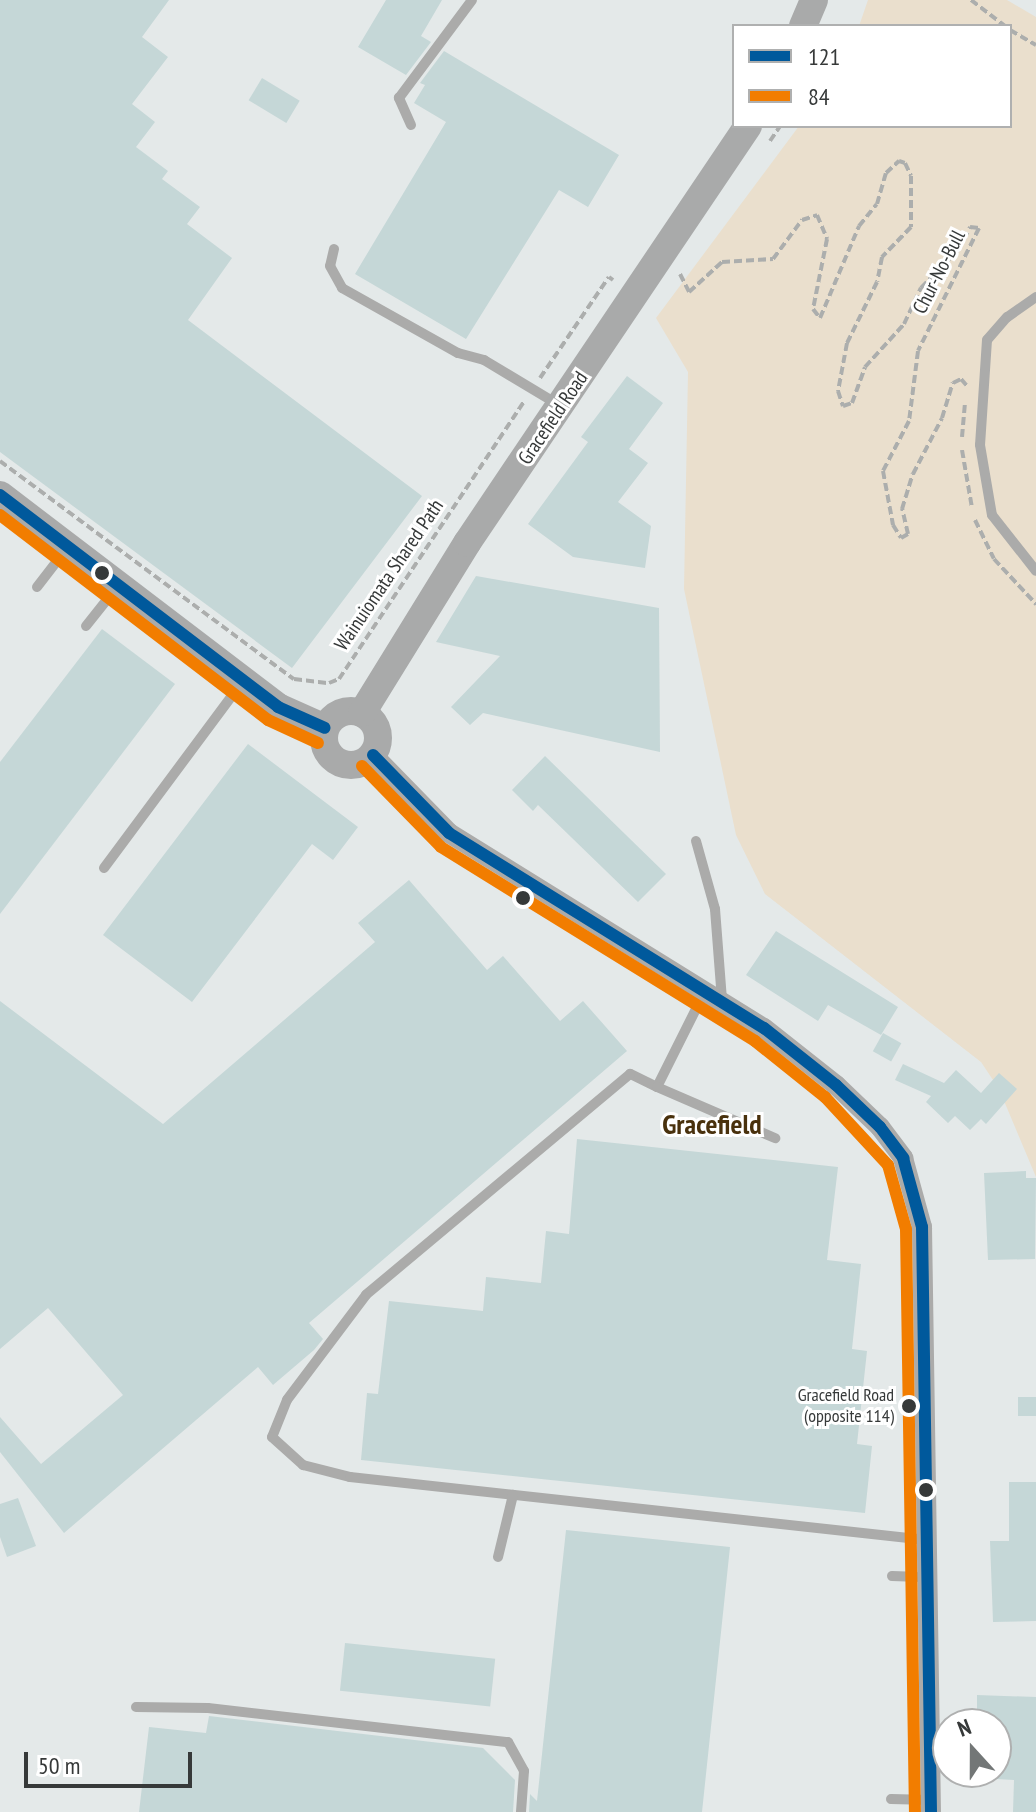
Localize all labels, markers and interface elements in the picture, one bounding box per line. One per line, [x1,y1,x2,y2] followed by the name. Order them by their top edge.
[732,24,1012,128] legend
[808,41,840,72] text: 121
[808,81,830,112] text: 84
[908,226,970,318] street label: Chur-No-Bull
[513,367,593,469] street label: Gracefield Road
[330,495,448,655] street label: Wainuiomata Shared Path
[94,565,110,581] unlabelled marker
[515,890,531,906] unlabelled marker
[662,1107,762,1141] district label: Gracefield
[798,1385,894,1428] place label: Gracefield Road (opposite 114)
[901,1398,917,1414] marker: Gracefield Road (opposite 114)
[918,1482,934,1498] unlabelled marker
[932,1708,1012,1788] north arrow
[954,1712,975,1743] text: N
[28,1736,196,1786] scale bar
[38,1750,80,1781] text: 50 m

